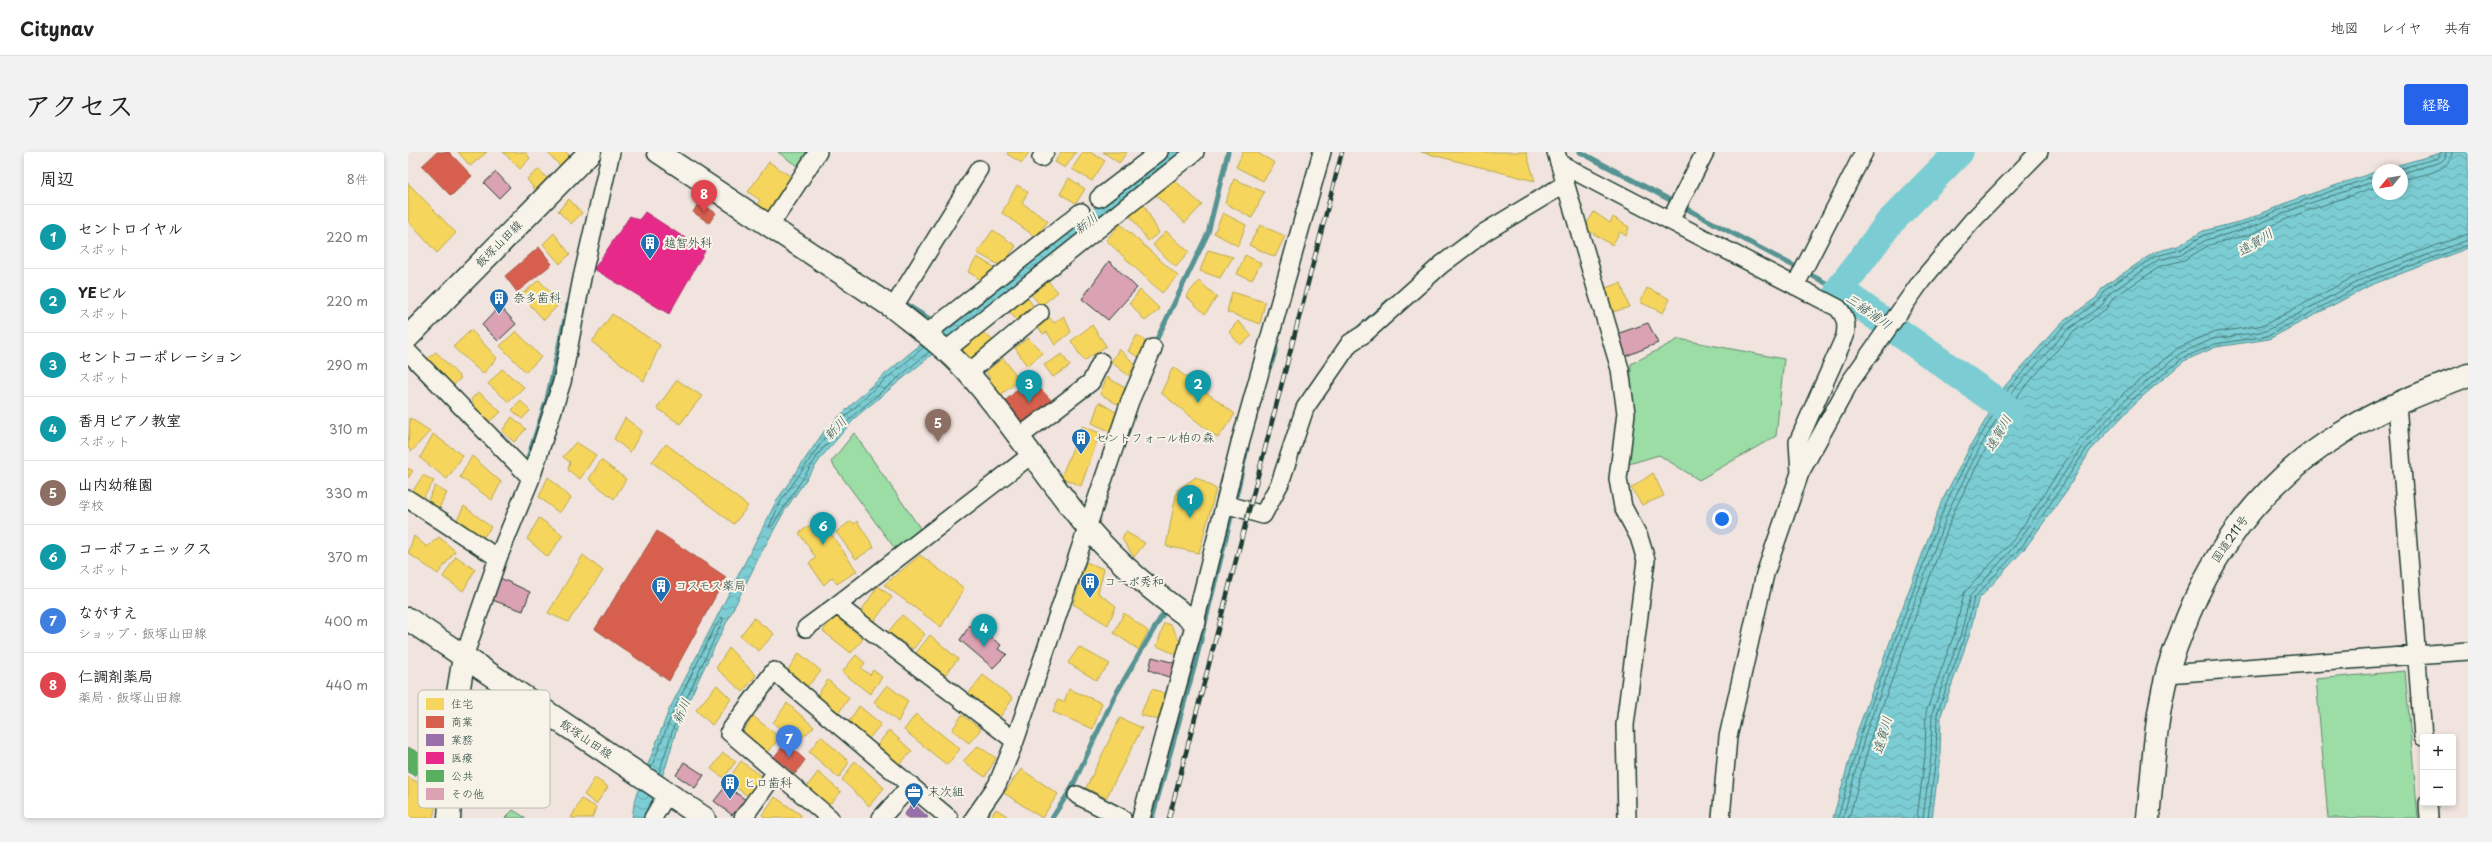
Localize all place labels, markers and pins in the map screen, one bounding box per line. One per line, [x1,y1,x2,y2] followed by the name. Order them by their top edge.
[691,180,717,213] pin: 8
[639,232,661,260] building icon: 越智外科
[664,233,712,251] place label: 越智外科
[488,287,510,315] building icon: 奈多歯科
[513,288,561,306] place label: 奈多歯科
[1016,370,1042,403] pin: 3
[1185,370,1211,403] pin: 2
[925,409,951,442] pin: 5
[1070,427,1092,455] building icon: セントフォール柏の森
[1095,428,1214,446] place label: セントフォール柏の森
[1177,485,1203,518] pin: 1
[810,512,836,545] pin: 6
[1079,571,1101,599] building icon: コーポ秀和
[1104,572,1164,590] place label: コーポ秀和
[650,575,672,603] building icon: コスモス薬局
[675,576,746,594] place label: コスモス薬局
[971,614,997,647] pin: 4
[776,725,802,758] pin: 7
[719,772,741,800] building icon: ヒロ歯科
[744,773,792,791] place label: ヒロ歯科
[903,781,925,809] office icon: 末次組
[928,782,964,800] place label: 末次組

